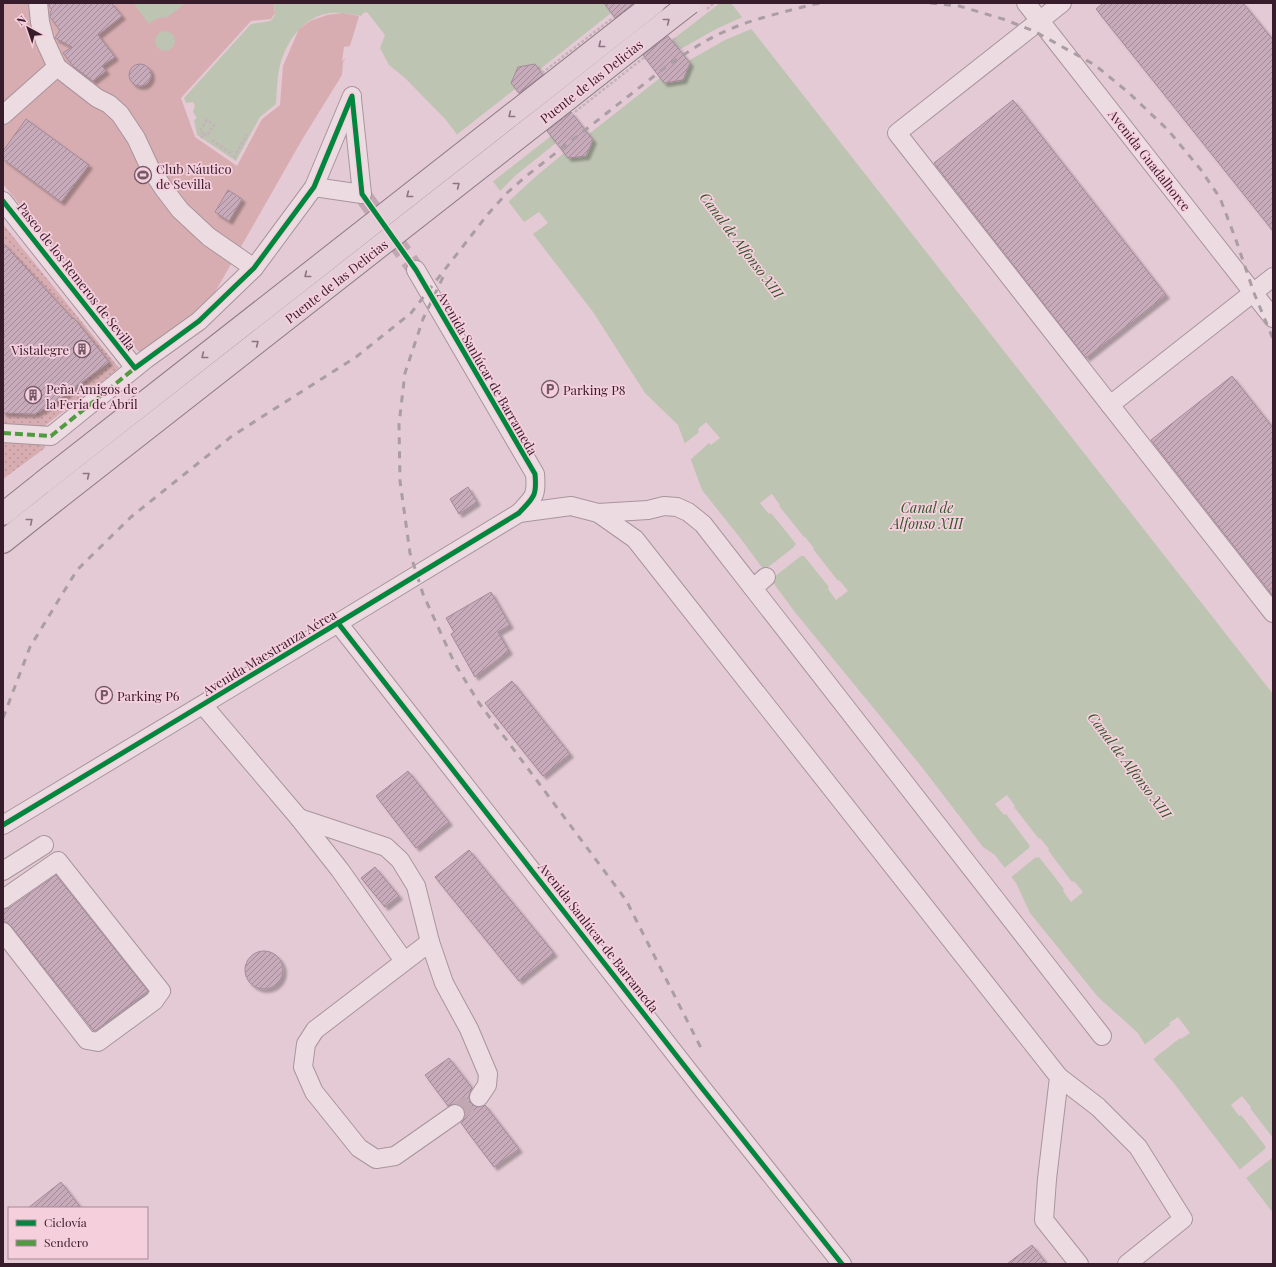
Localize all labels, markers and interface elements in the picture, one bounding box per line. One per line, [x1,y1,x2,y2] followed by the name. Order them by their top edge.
[8,8,48,48] north arrow
[13,12,29,28] text: N
[663,18,670,25] one-way arrow
[536,35,646,127] street label: Puente de las Delicias
[598,40,605,47] one-way arrow
[1105,105,1195,214] street label: Avenida Guadalhorce
[509,110,516,117] one-way arrow
[156,160,232,192] place label: Club Náutico de Sevilla
[133,165,153,185] sports icon: Club Náutico de Sevilla
[453,183,460,190] one-way arrow
[696,188,789,303] water label: Canal de Alfonso XIII
[406,191,413,198] one-way arrow
[14,199,140,354] street label: Paseo de los Remeros de Sevilla
[281,235,391,327] street label: Puente de las Delicias
[304,271,311,278] one-way arrow
[434,287,542,458] street label: Avenida Sanlúcar de Barrameda
[72,339,92,359] building icon: Vistalegre
[10,341,69,358] place label: Vistalegre
[251,341,258,348] one-way arrow
[202,351,209,358] one-way arrow
[540,379,560,399] parking icon: Parking P8
[46,380,138,412] place label: Peña Amigos de la Feria de Abril
[563,381,626,398] place label: Parking P8
[23,385,43,405] building icon: Peña Amigos de la Feria de Abril
[83,473,90,480] one-way arrow
[889,498,964,533] water label: Canal de Alfonso XIII
[25,518,32,525] one-way arrow
[198,605,339,699] street label: Avenida Maestranza Aérea
[94,685,114,705] parking icon: Parking P6
[117,687,180,704] place label: Parking P6
[1084,708,1177,823] water label: Canal de Alfonso XIII
[534,858,663,1016] street label: Avenida Sanlúcar de Barrameda
[8,1207,148,1259] legend
[44,1214,87,1230] text: Ciclovía
[44,1234,89,1250] text: Sendero

